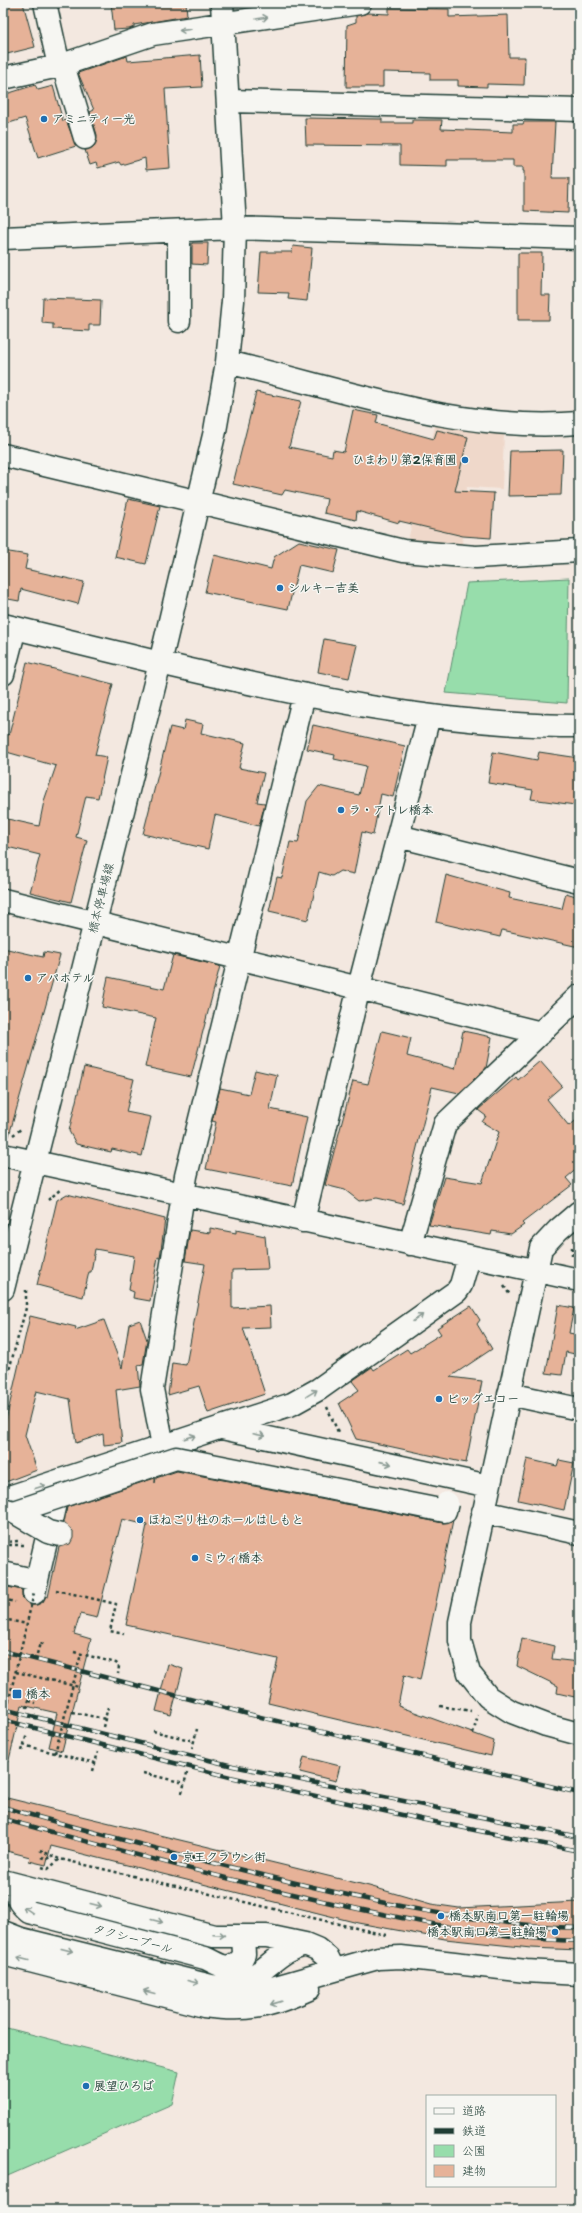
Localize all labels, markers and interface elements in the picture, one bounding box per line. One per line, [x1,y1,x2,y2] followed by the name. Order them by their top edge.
[255,14,268,22] one-way arrow
[179,26,192,33] one-way arrow
[52,111,135,127] place label: アミニティー光
[39,114,49,124] marker: アミニティー光
[353,452,457,468] place label: ひまわり第2保育園
[460,455,470,465] marker: ひまわり第2保育園
[288,580,359,596] place label: シルキー吉美
[275,583,285,593] marker: シルキー吉美
[349,802,434,818] place label: ラ・アトレ橋本
[336,805,346,815] marker: ラ・アトレ橋本
[85,861,117,935] street label: 橋本停車場線
[36,970,95,986] place label: アパホテル
[23,973,33,983] marker: アパホテル
[413,1314,424,1322] one-way arrow
[306,1388,318,1396] one-way arrow
[447,1391,519,1407] place label: ビッグエコー
[434,1394,444,1404] marker: ビッグエコー
[252,1432,265,1440] one-way arrow
[184,1433,196,1441] one-way arrow
[379,1459,392,1467] one-way arrow
[33,1483,46,1490] one-way arrow
[148,1512,304,1528] place label: ほねごり杜のホールはしもと
[135,1515,145,1525] marker: ほねごり杜のホールはしもと
[203,1550,263,1566] place label: ミウィ橋本
[190,1553,200,1563] marker: ミウィ橋本
[26,1686,51,1702] place label: 橋本
[11,1688,23,1700] marker: 橋本
[182,1849,266,1865] place label: 京王クラウン街
[169,1852,179,1862] marker: 京王クラウン街
[89,1902,102,1910] one-way arrow
[22,1905,33,1914] one-way arrow
[449,1908,569,1924] place label: 橋本駅南口第一駐輪場
[436,1911,446,1921] marker: 橋本駅南口第一駐輪場
[150,1918,163,1925] one-way arrow
[91,1921,175,1957] street label: タクシープール
[427,1924,547,1940] place label: 橋本駅南口第二駐輪場
[550,1927,560,1937] marker: 橋本駅南口第二駐輪場
[212,1932,225,1939] one-way arrow
[60,1947,73,1955] one-way arrow
[17,1955,30,1962] one-way arrow
[187,1978,200,1986] one-way arrow
[143,1988,156,1995] one-way arrow
[270,2000,283,2007] one-way arrow
[94,2078,154,2094] place label: 展望ひろば
[81,2081,91,2091] marker: 展望ひろば
[426,2095,556,2187] legend
[462,2103,486,2119] text: 道路
[462,2123,486,2139] text: 鉄道
[462,2143,486,2159] text: 公園
[462,2163,486,2179] text: 建物

